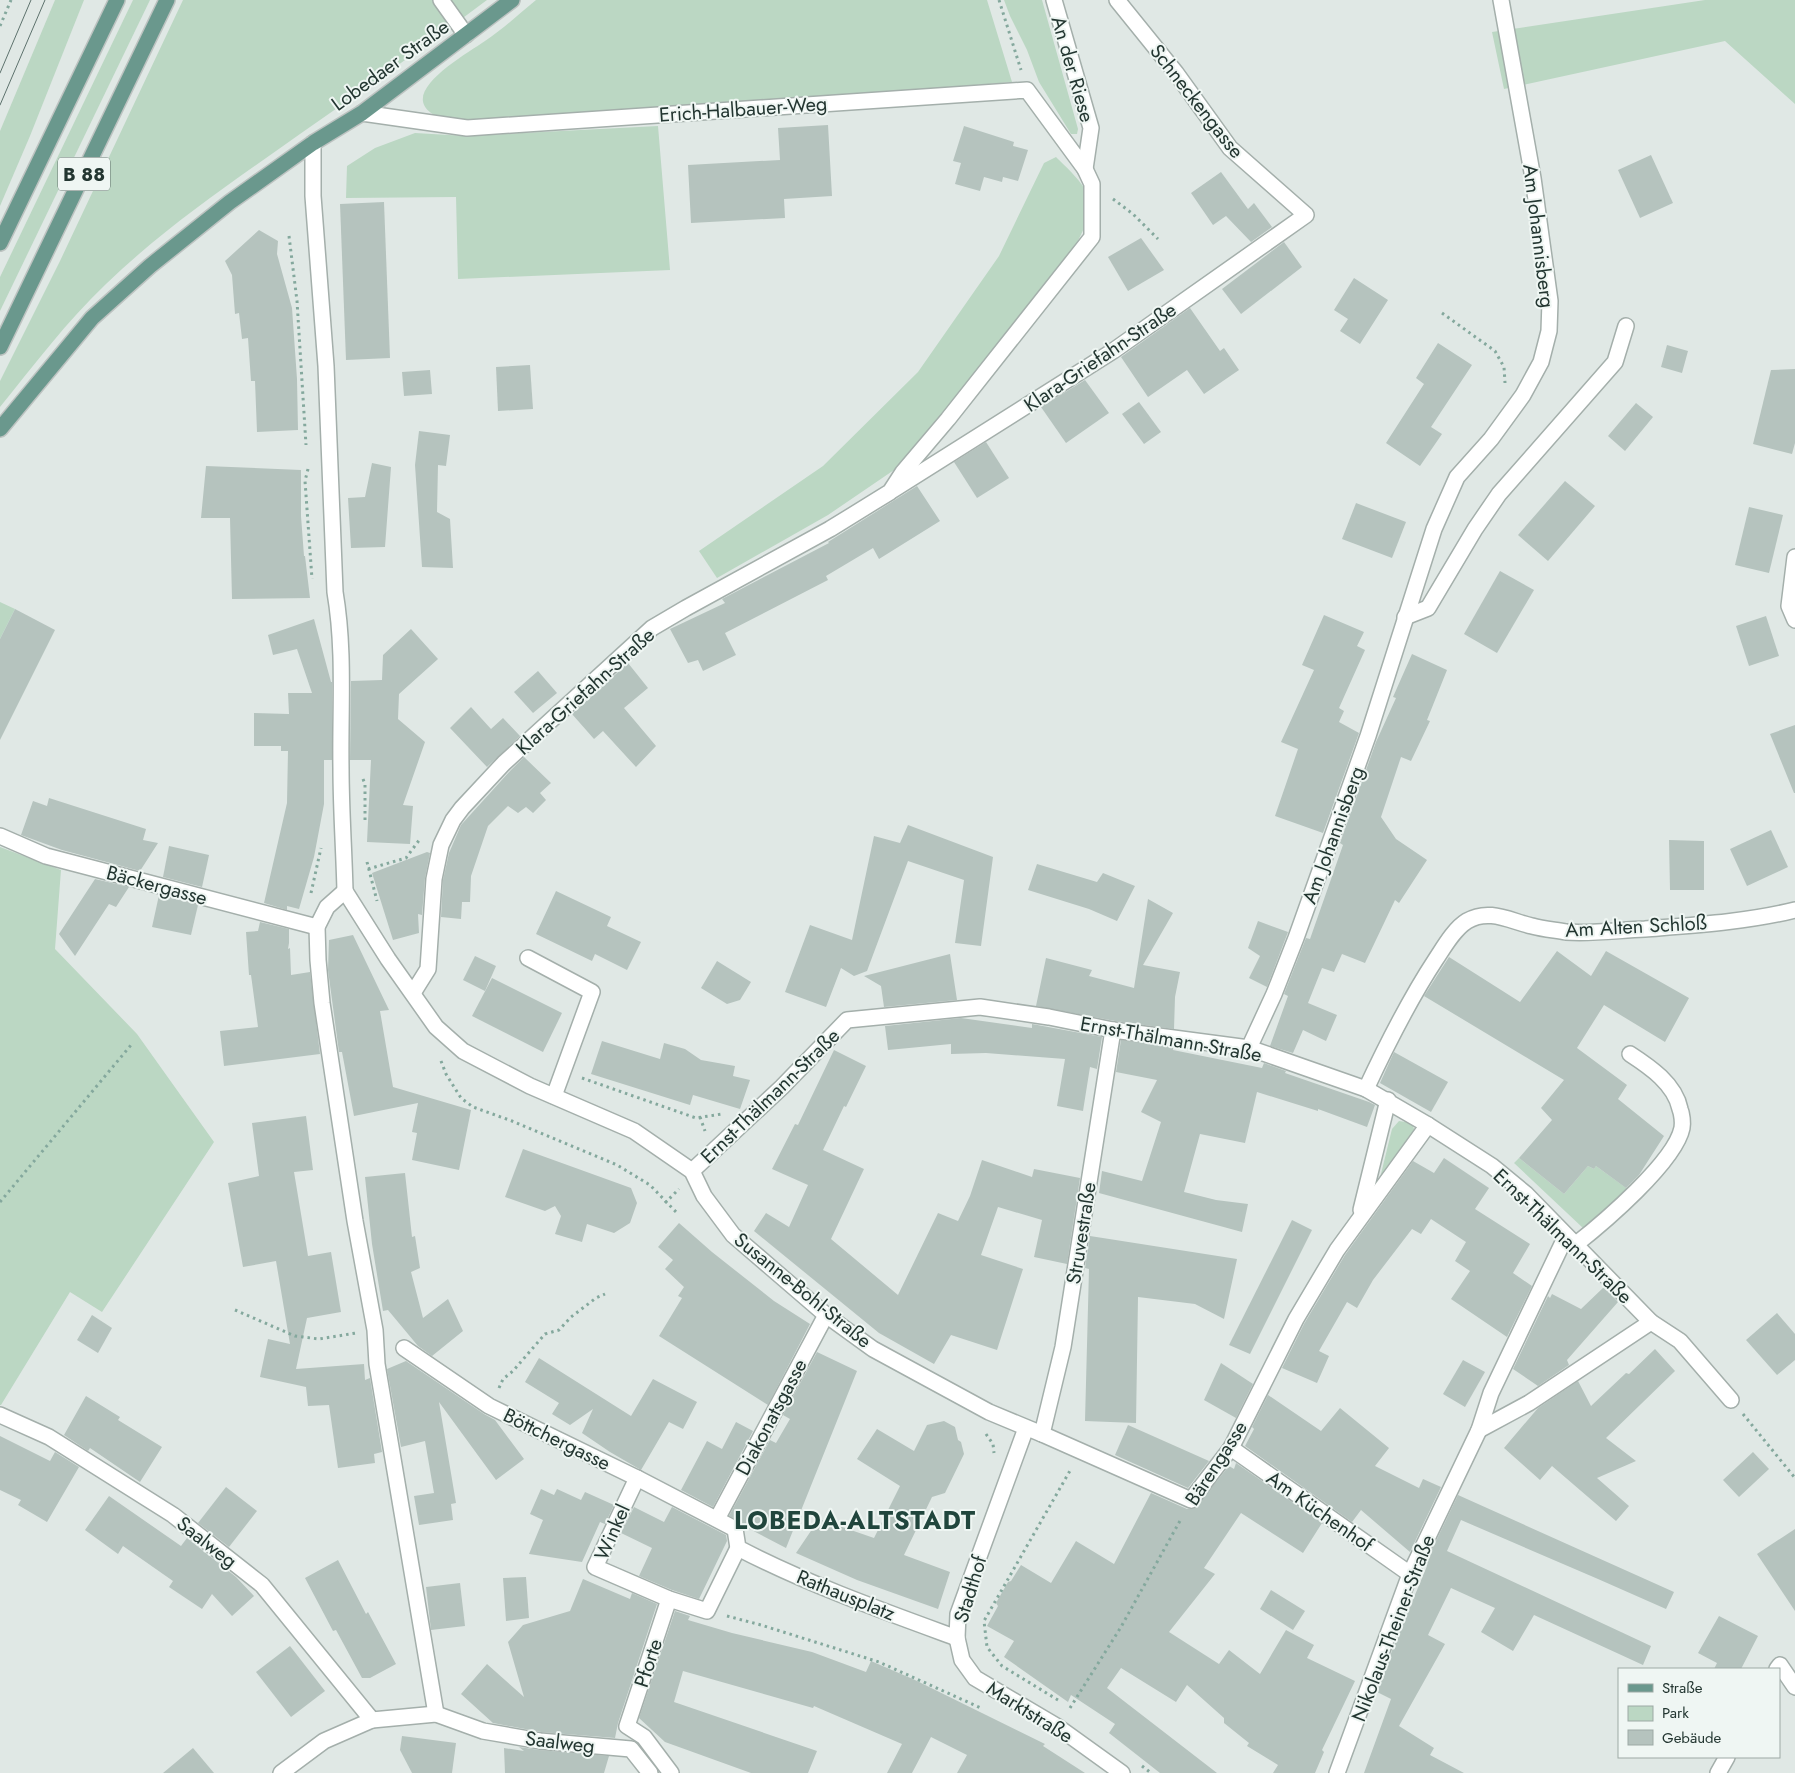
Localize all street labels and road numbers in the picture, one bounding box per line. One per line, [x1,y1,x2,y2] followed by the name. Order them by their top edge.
[325,13,455,118] street label: Lobedaer Straße
[1044,13,1102,126] street label: An der Riese
[1143,38,1251,165] street label: Schneckengasse
[658,89,828,130] street label: Erich-Halbauer-Weg
[58,157,110,190] road number: B 88
[1515,163,1562,310] street label: Am Johannisberg
[1018,295,1182,419] street label: Klara-Griefahn-Straße
[509,621,661,762] street label: Klara-Griefahn-Straße
[1295,762,1372,908] street label: Am Johannisberg
[103,858,210,913] street label: Bäckergasse
[1564,908,1708,945] street label: Am Alten Schloß
[1078,1009,1264,1070] street label: Ernst-Thälmann-Straße
[694,1022,847,1171] street label: Ernst-Thälmann-Straße
[1486,1162,1639,1311] street label: Ernst-Thälmann-Straße
[1059,1180,1104,1286] street label: Struvestraße
[728,1226,878,1355] street label: Susanne-Bohl-Straße
[729,1354,814,1481] street label: Diakonatsgasse
[498,1401,615,1478] street label: Böttchergasse
[1178,1415,1255,1511] street label: Bärengasse
[1260,1464,1380,1560] street label: Am Küchenhof
[587,1499,638,1565] street label: Winkel
[170,1509,243,1575] street label: Saalweg
[1344,1531,1443,1726] street label: Nikolaus-Theiner-Straße
[947,1551,995,1626] street label: Stadthof
[792,1563,899,1628] street label: Rathausplatz
[627,1635,670,1691] street label: Pforte
[981,1674,1079,1750] street label: Marktstraße
[524,1724,596,1761] street label: Saalweg

